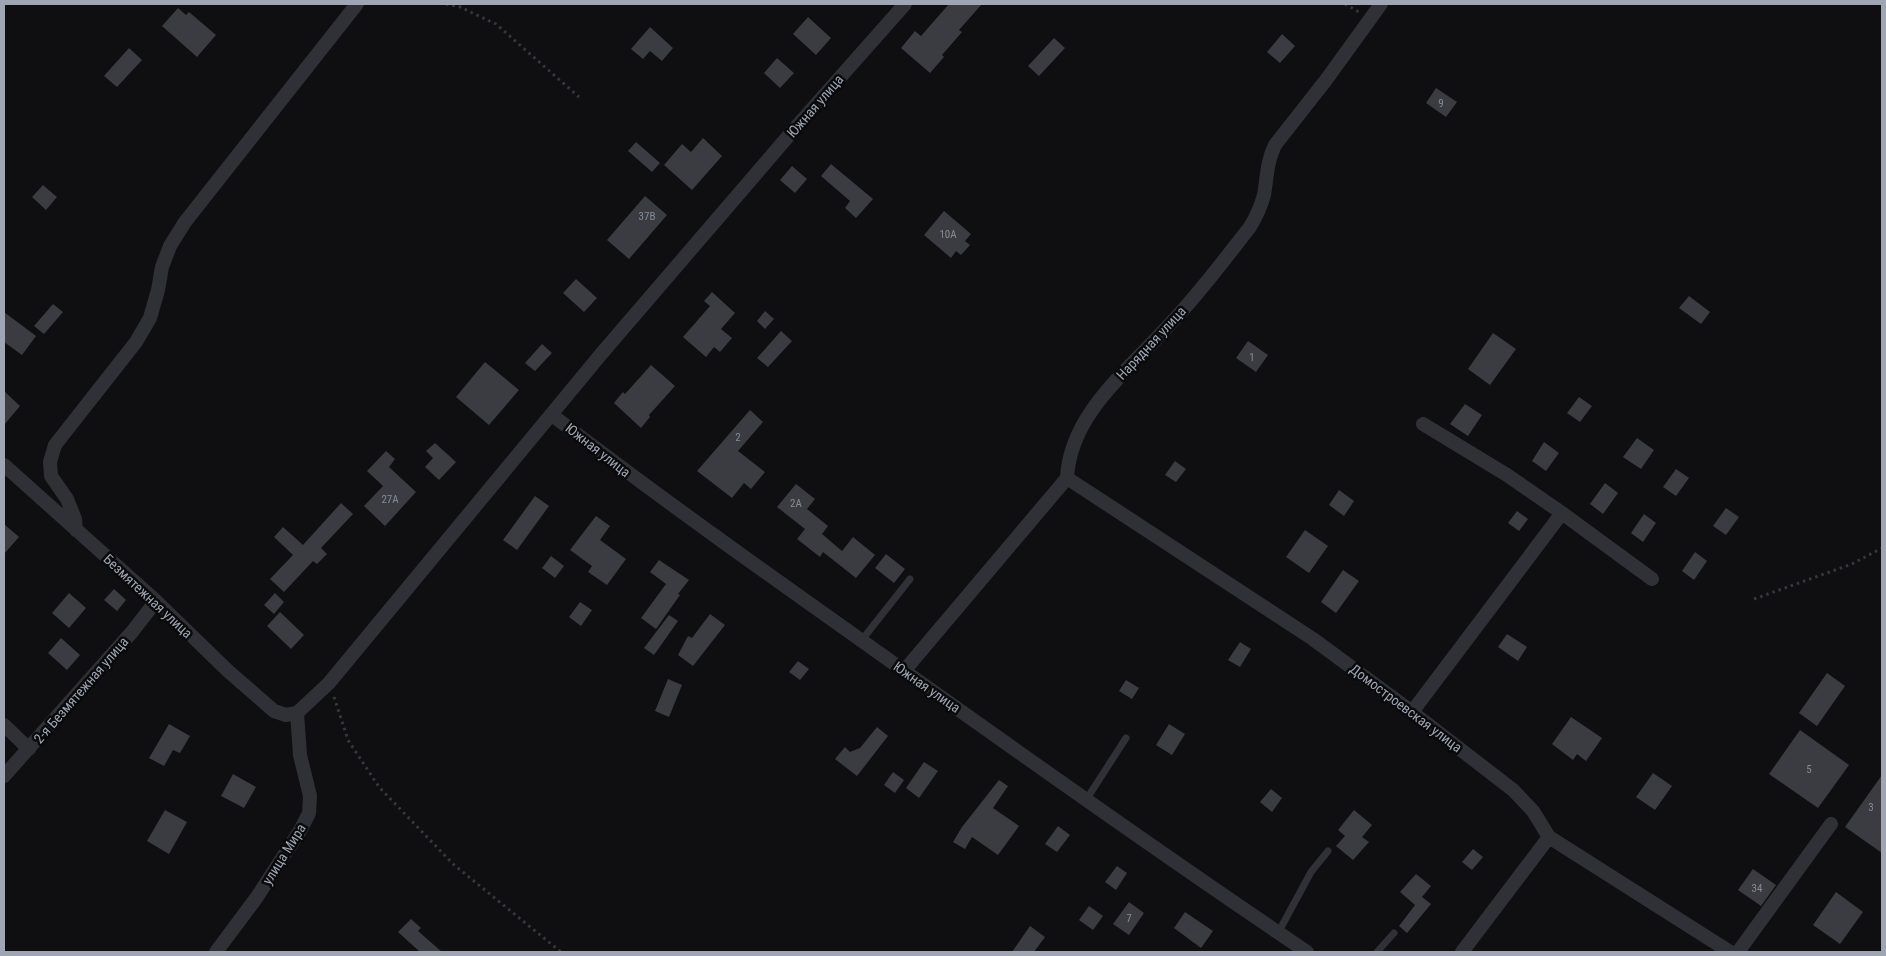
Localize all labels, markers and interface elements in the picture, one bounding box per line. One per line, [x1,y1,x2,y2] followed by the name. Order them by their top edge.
[783,71,847,141] street label: Южная улица
[1438,97,1444,110] house number: 9
[639,210,655,223] house number: 37В
[939,228,957,241] house number: 10А
[1113,303,1189,383] street label: Нарядная улица
[1249,351,1255,364] house number: 1
[562,420,634,480] street label: Южная улица
[735,431,741,444] house number: 2
[381,493,399,506] house number: 27А
[790,497,803,510] house number: 2А
[100,551,196,641] street label: Безмятежная улица
[30,634,132,746] street label: 2-я Безмятежная улица
[891,658,963,716] street label: Южная улица
[1347,661,1465,755] street label: Домостроевская улица
[1806,763,1812,776] house number: 5
[1868,801,1874,814] house number: 3
[259,821,309,887] street label: улица Мира
[1752,882,1763,895] house number: 34
[1126,912,1132,925] house number: 7

